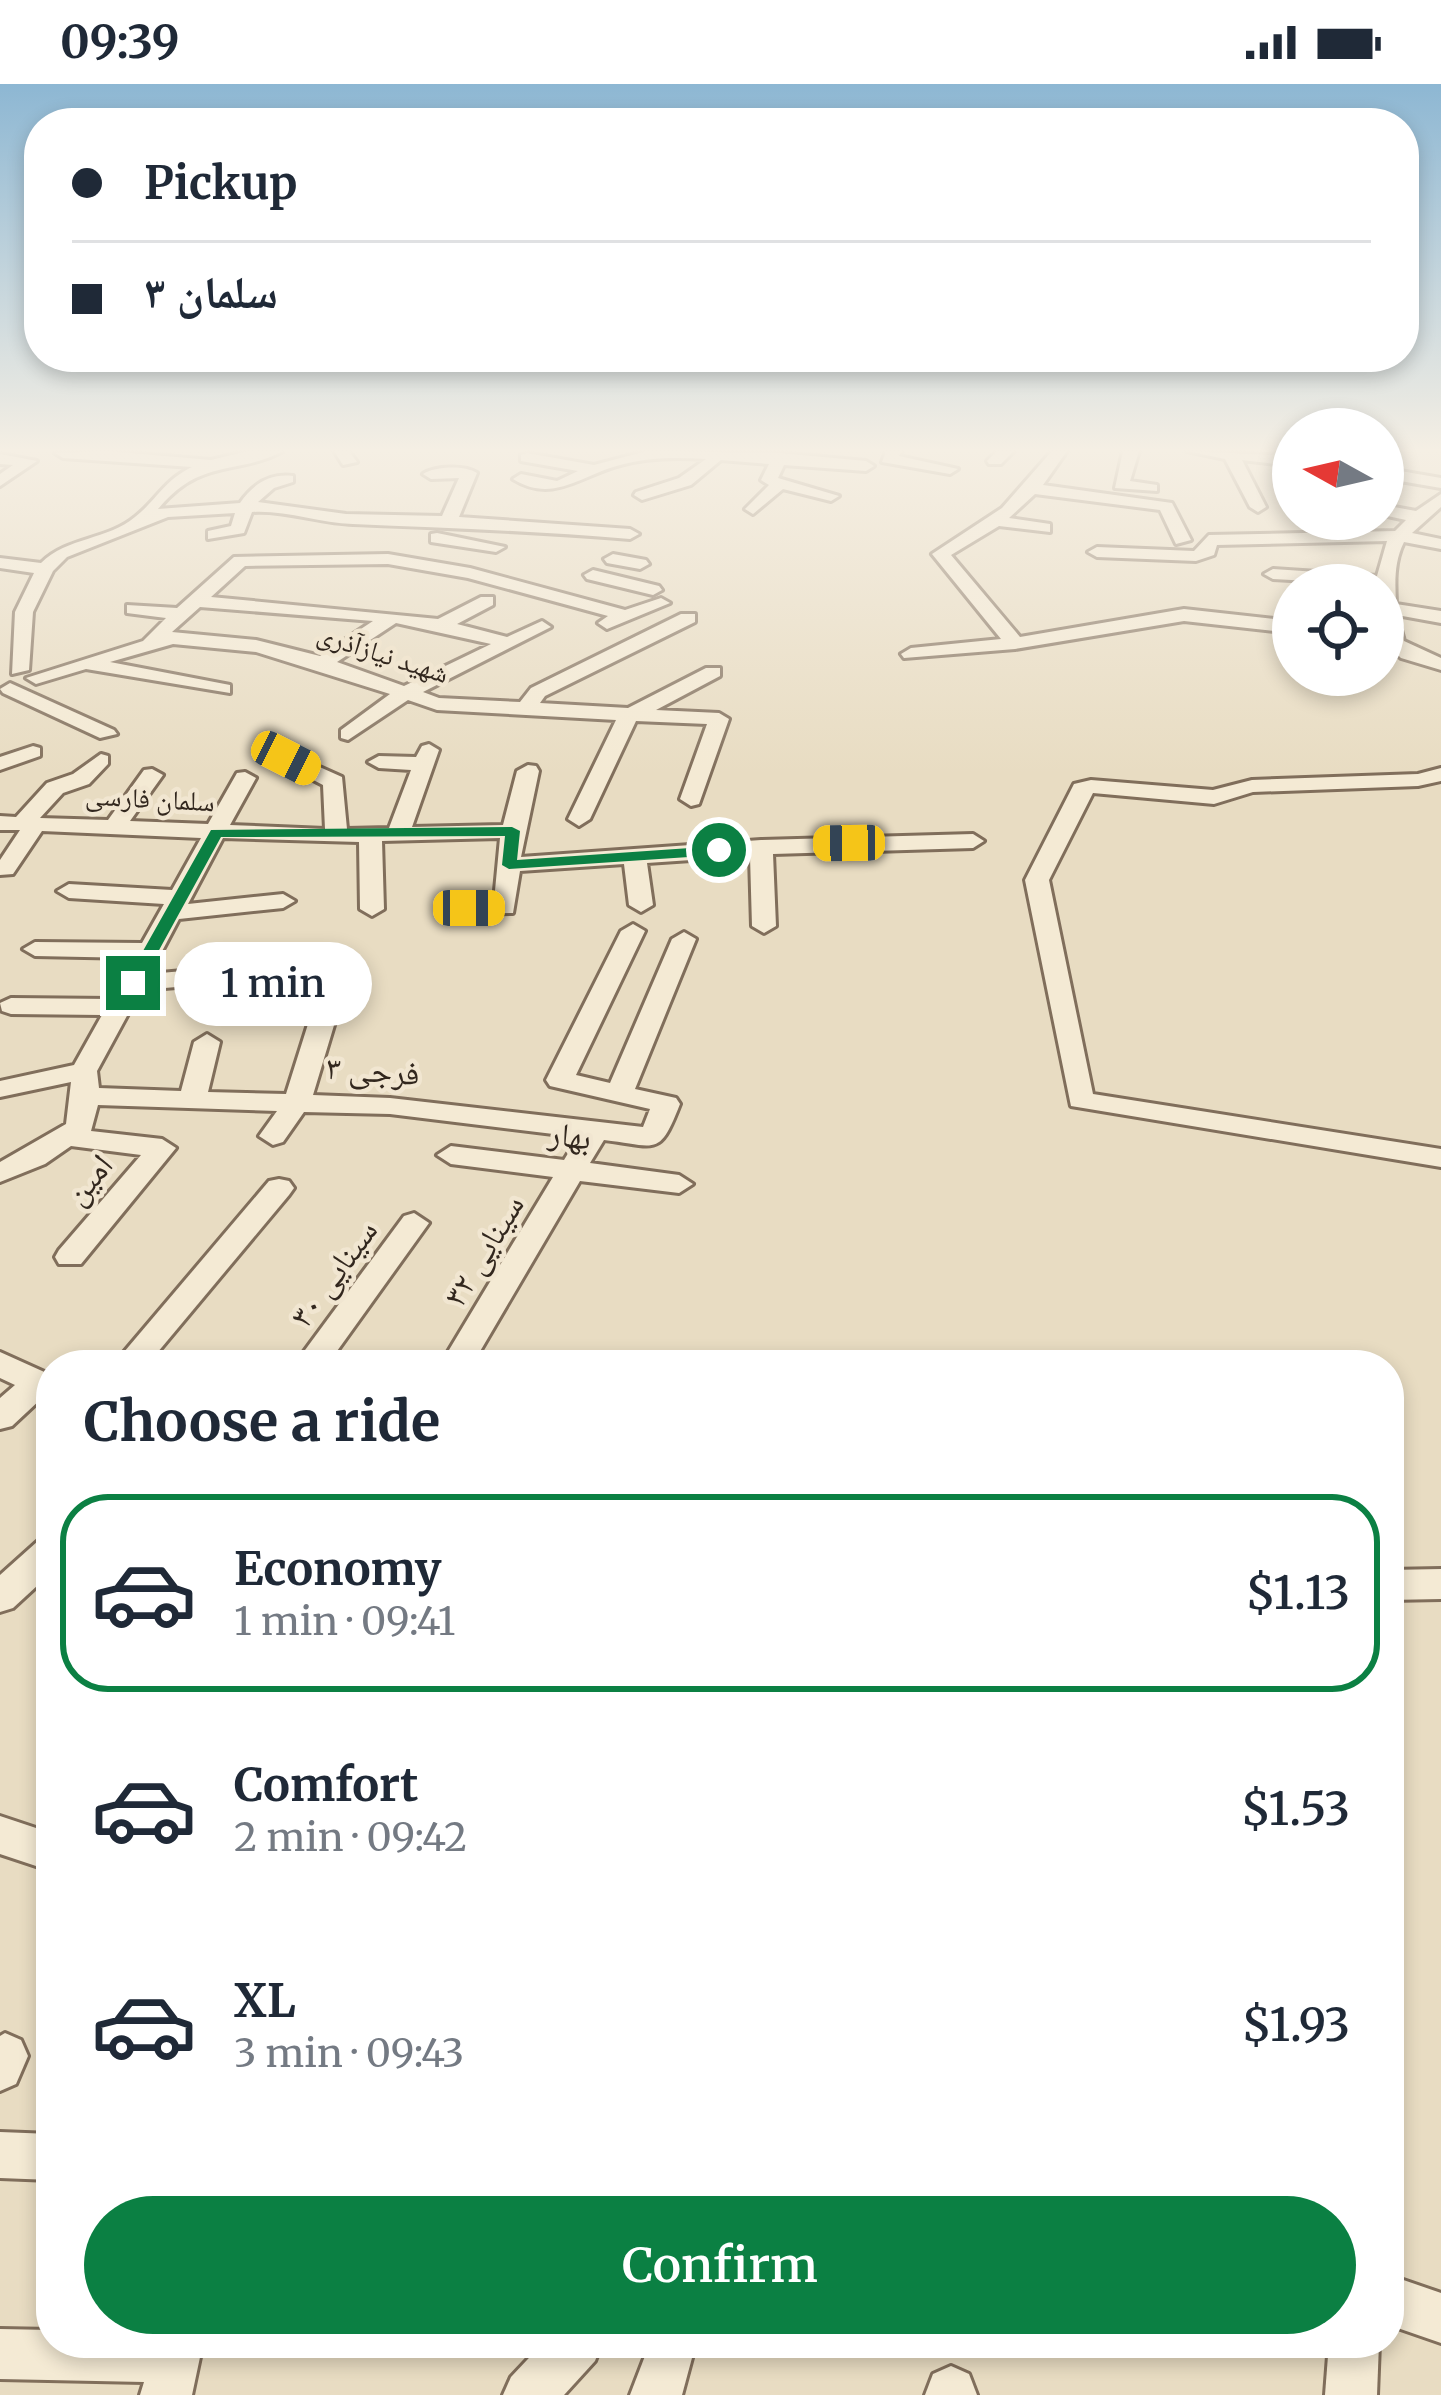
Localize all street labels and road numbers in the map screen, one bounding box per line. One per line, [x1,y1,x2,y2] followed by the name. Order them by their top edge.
[313,616,453,690] street label: شهید نیازآذری
[85,778,216,818] street label: سلمان فارسی
[325,1047,421,1094] street label: فرجی ۳
[545,1112,594,1158] street label: بهار
[55,1145,121,1213] street label: امین
[434,1187,533,1314] street label: سینایی ۳۲
[281,1211,386,1335] street label: سینایی ۳۰

